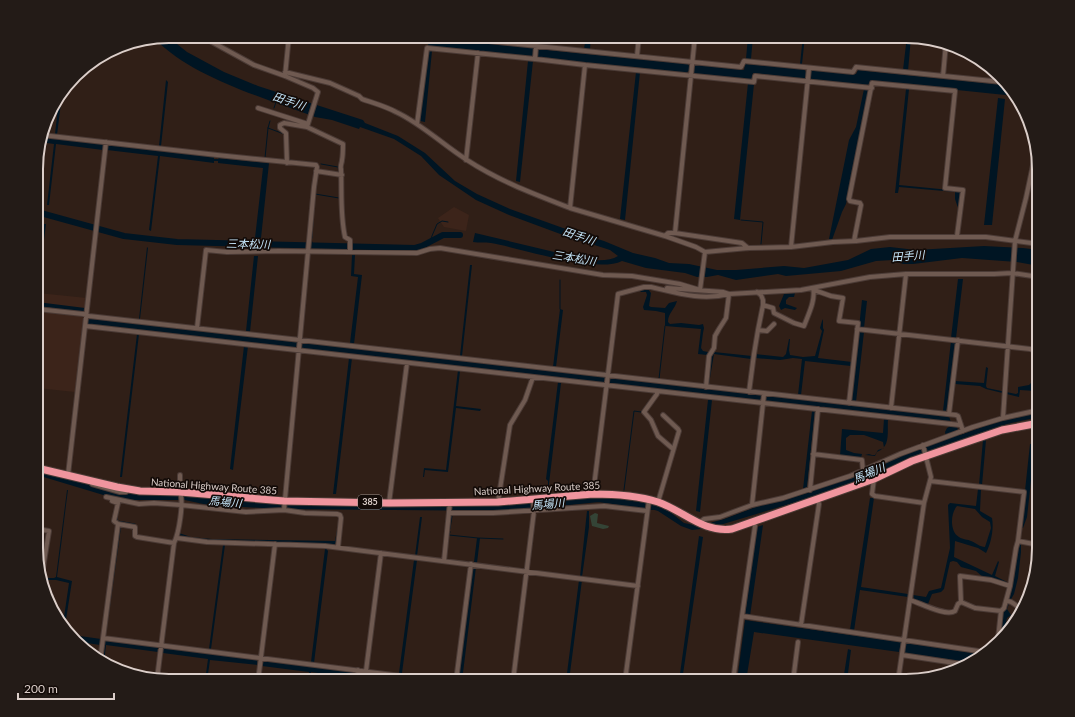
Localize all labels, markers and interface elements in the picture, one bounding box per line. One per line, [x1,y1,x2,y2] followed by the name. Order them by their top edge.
[271,89,308,112] water label: 田手川
[561,224,598,247] water label: 田手川
[226,237,271,250] water label: 三本松川
[551,248,598,268] water label: 三本松川
[891,248,926,263] water label: 田手川
[851,460,887,485] water label: 馬場川
[150,476,278,496] street label: National Highway Route 385
[474,479,601,497] street label: National Highway Route 385
[208,494,243,510] water label: 馬場川
[358,495,382,509] road number: 385
[531,496,566,511] water label: 馬場川
[18,675,114,701] scale bar
[24,681,58,696] text: 200 m

